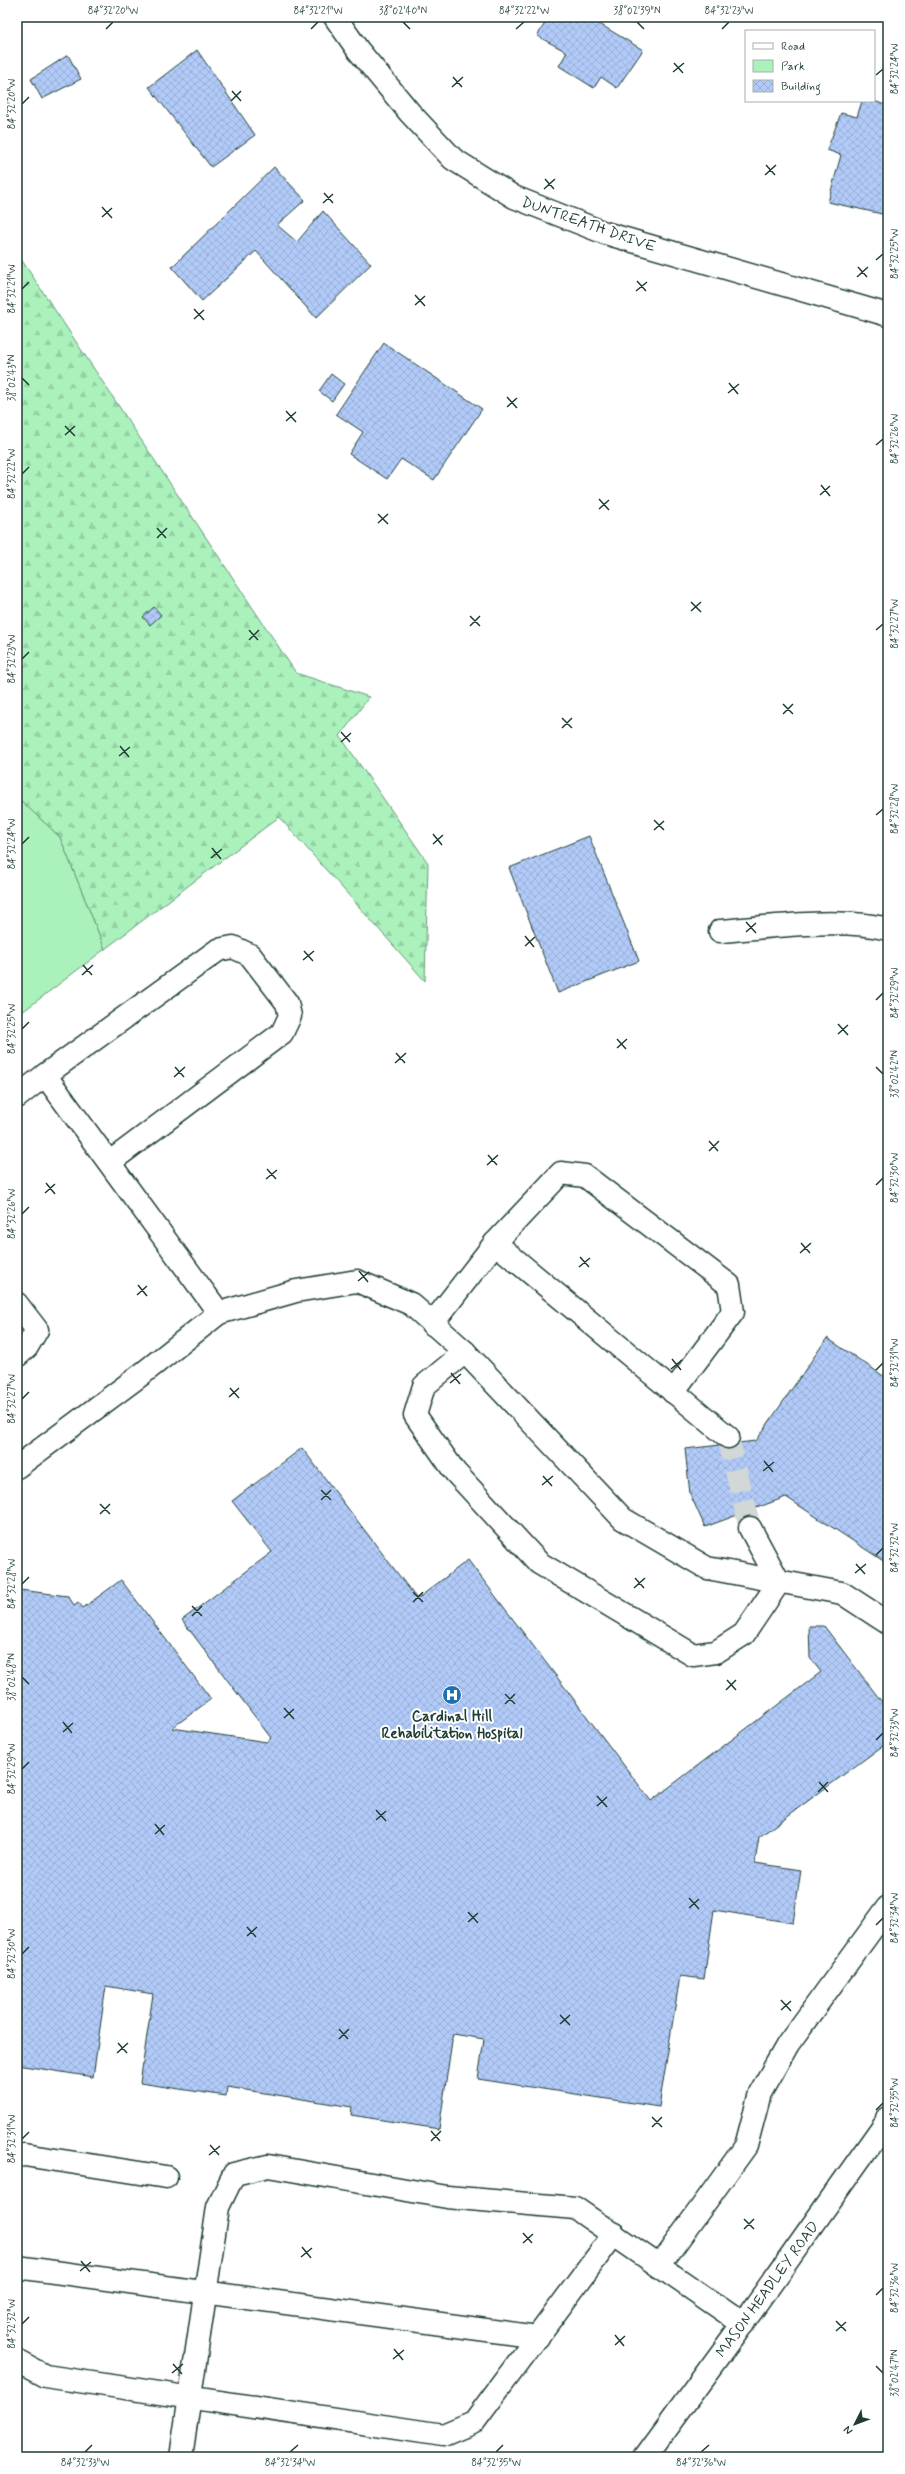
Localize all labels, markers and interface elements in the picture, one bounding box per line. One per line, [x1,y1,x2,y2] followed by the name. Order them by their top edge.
[88,4,138,18] text: 84°32'20"W
[294,4,342,18] text: 84°32'21"W
[379,4,427,18] text: 38°02'40"N
[499,4,549,18] text: 84°32'22"W
[613,4,661,18] text: 38°02'39"N
[705,4,753,18] text: 84°32'23"W
[745,30,875,102] legend
[781,39,805,55] text: Road
[888,44,902,94] text: 84°32'24"W
[781,59,805,75] text: Park
[5,79,19,129] text: 84°32'20"W
[781,79,821,96] text: Building
[519,193,659,257] street label: DUNTREATH DRIVE
[888,229,902,279] text: 84°32'25"W
[5,265,19,313] text: 84°32'21"W
[5,354,19,401] text: 38°02'43"N
[888,414,902,464] text: 84°32'26"W
[5,449,19,499] text: 84°32'22"W
[888,599,902,649] text: 84°32'27"W
[5,635,19,683] text: 84°32'23"W
[888,784,902,834] text: 84°32'28"W
[5,819,19,869] text: 84°32'24"W
[888,968,902,1018] text: 84°32'29"W
[5,1004,19,1054] text: 84°32'25"W
[888,1050,902,1098] text: 38°02'42"N
[888,1153,902,1203] text: 84°32'30"W
[5,1189,19,1239] text: 84°32'26"W
[888,1339,902,1387] text: 84°32'31"W
[5,1374,19,1424] text: 84°32'27"W
[888,1523,902,1573] text: 84°32'32"W
[5,1559,19,1609] text: 84°32'28"W
[5,1653,19,1701] text: 38°02'48"N
[441,1684,463,1706] hospital icon: Cardinal Hill Rehabilitation Hospital
[381,1707,523,1744] place label: Cardinal Hill Rehabilitation Hospital
[888,1709,902,1757] text: 84°32'33"W
[5,1744,19,1794] text: 84°32'29"W
[888,1893,902,1943] text: 84°32'34"W
[5,1929,19,1979] text: 84°32'30"W
[888,2078,902,2128] text: 84°32'35"W
[5,2115,19,2163] text: 84°32'31"W
[712,2217,824,2362] street label: MASON HEADLEY ROAD
[888,2263,902,2313] text: 84°32'36"W
[5,2299,19,2349] text: 84°32'32"W
[888,2349,902,2397] text: 38°02'47"N
[835,2404,875,2444] north arrow
[841,2423,856,2437] text: N
[61,2456,109,2470] text: 84°32'33"W
[265,2456,315,2470] text: 84°32'34"W
[471,2456,521,2470] text: 84°32'35"W
[676,2456,726,2470] text: 84°32'36"W

